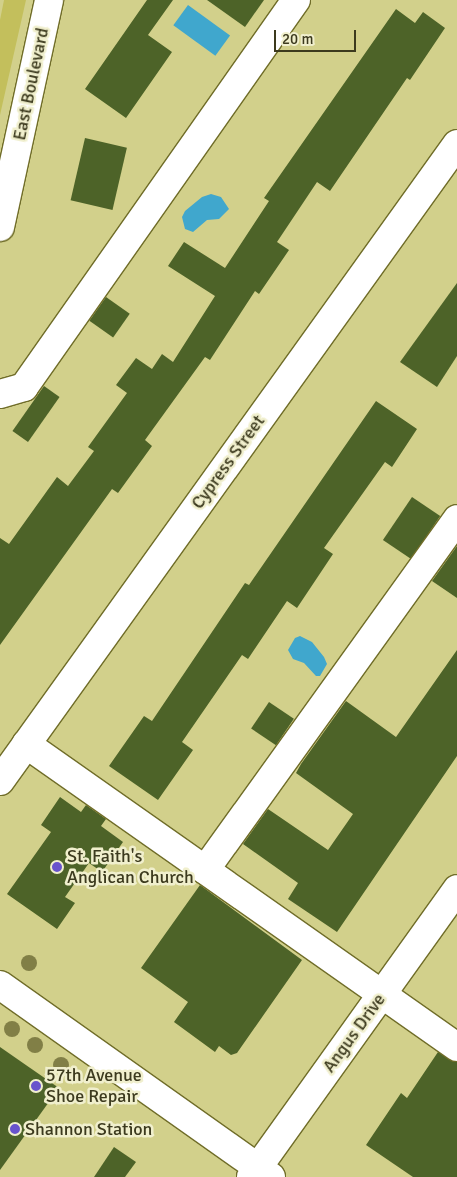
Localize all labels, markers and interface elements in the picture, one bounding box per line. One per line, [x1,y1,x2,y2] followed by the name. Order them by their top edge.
[277,20,360,52] scale bar
[9,26,53,142] street label: East Boulevard
[282,30,313,48] text: 20 m
[187,411,269,513] street label: Cypress Street
[67,846,194,889] place label: St. Faith's Anglican Church
[51,861,63,873] marker: St. Faith's Anglican Church
[318,989,390,1077] street label: Angus Drive
[46,1065,142,1108] place label: 57th Avenue Shoe Repair
[30,1080,42,1092] marker: 57th Avenue Shoe Repair
[25,1118,152,1140] place label: Shannon Station
[9,1123,21,1135] marker: Shannon Station

